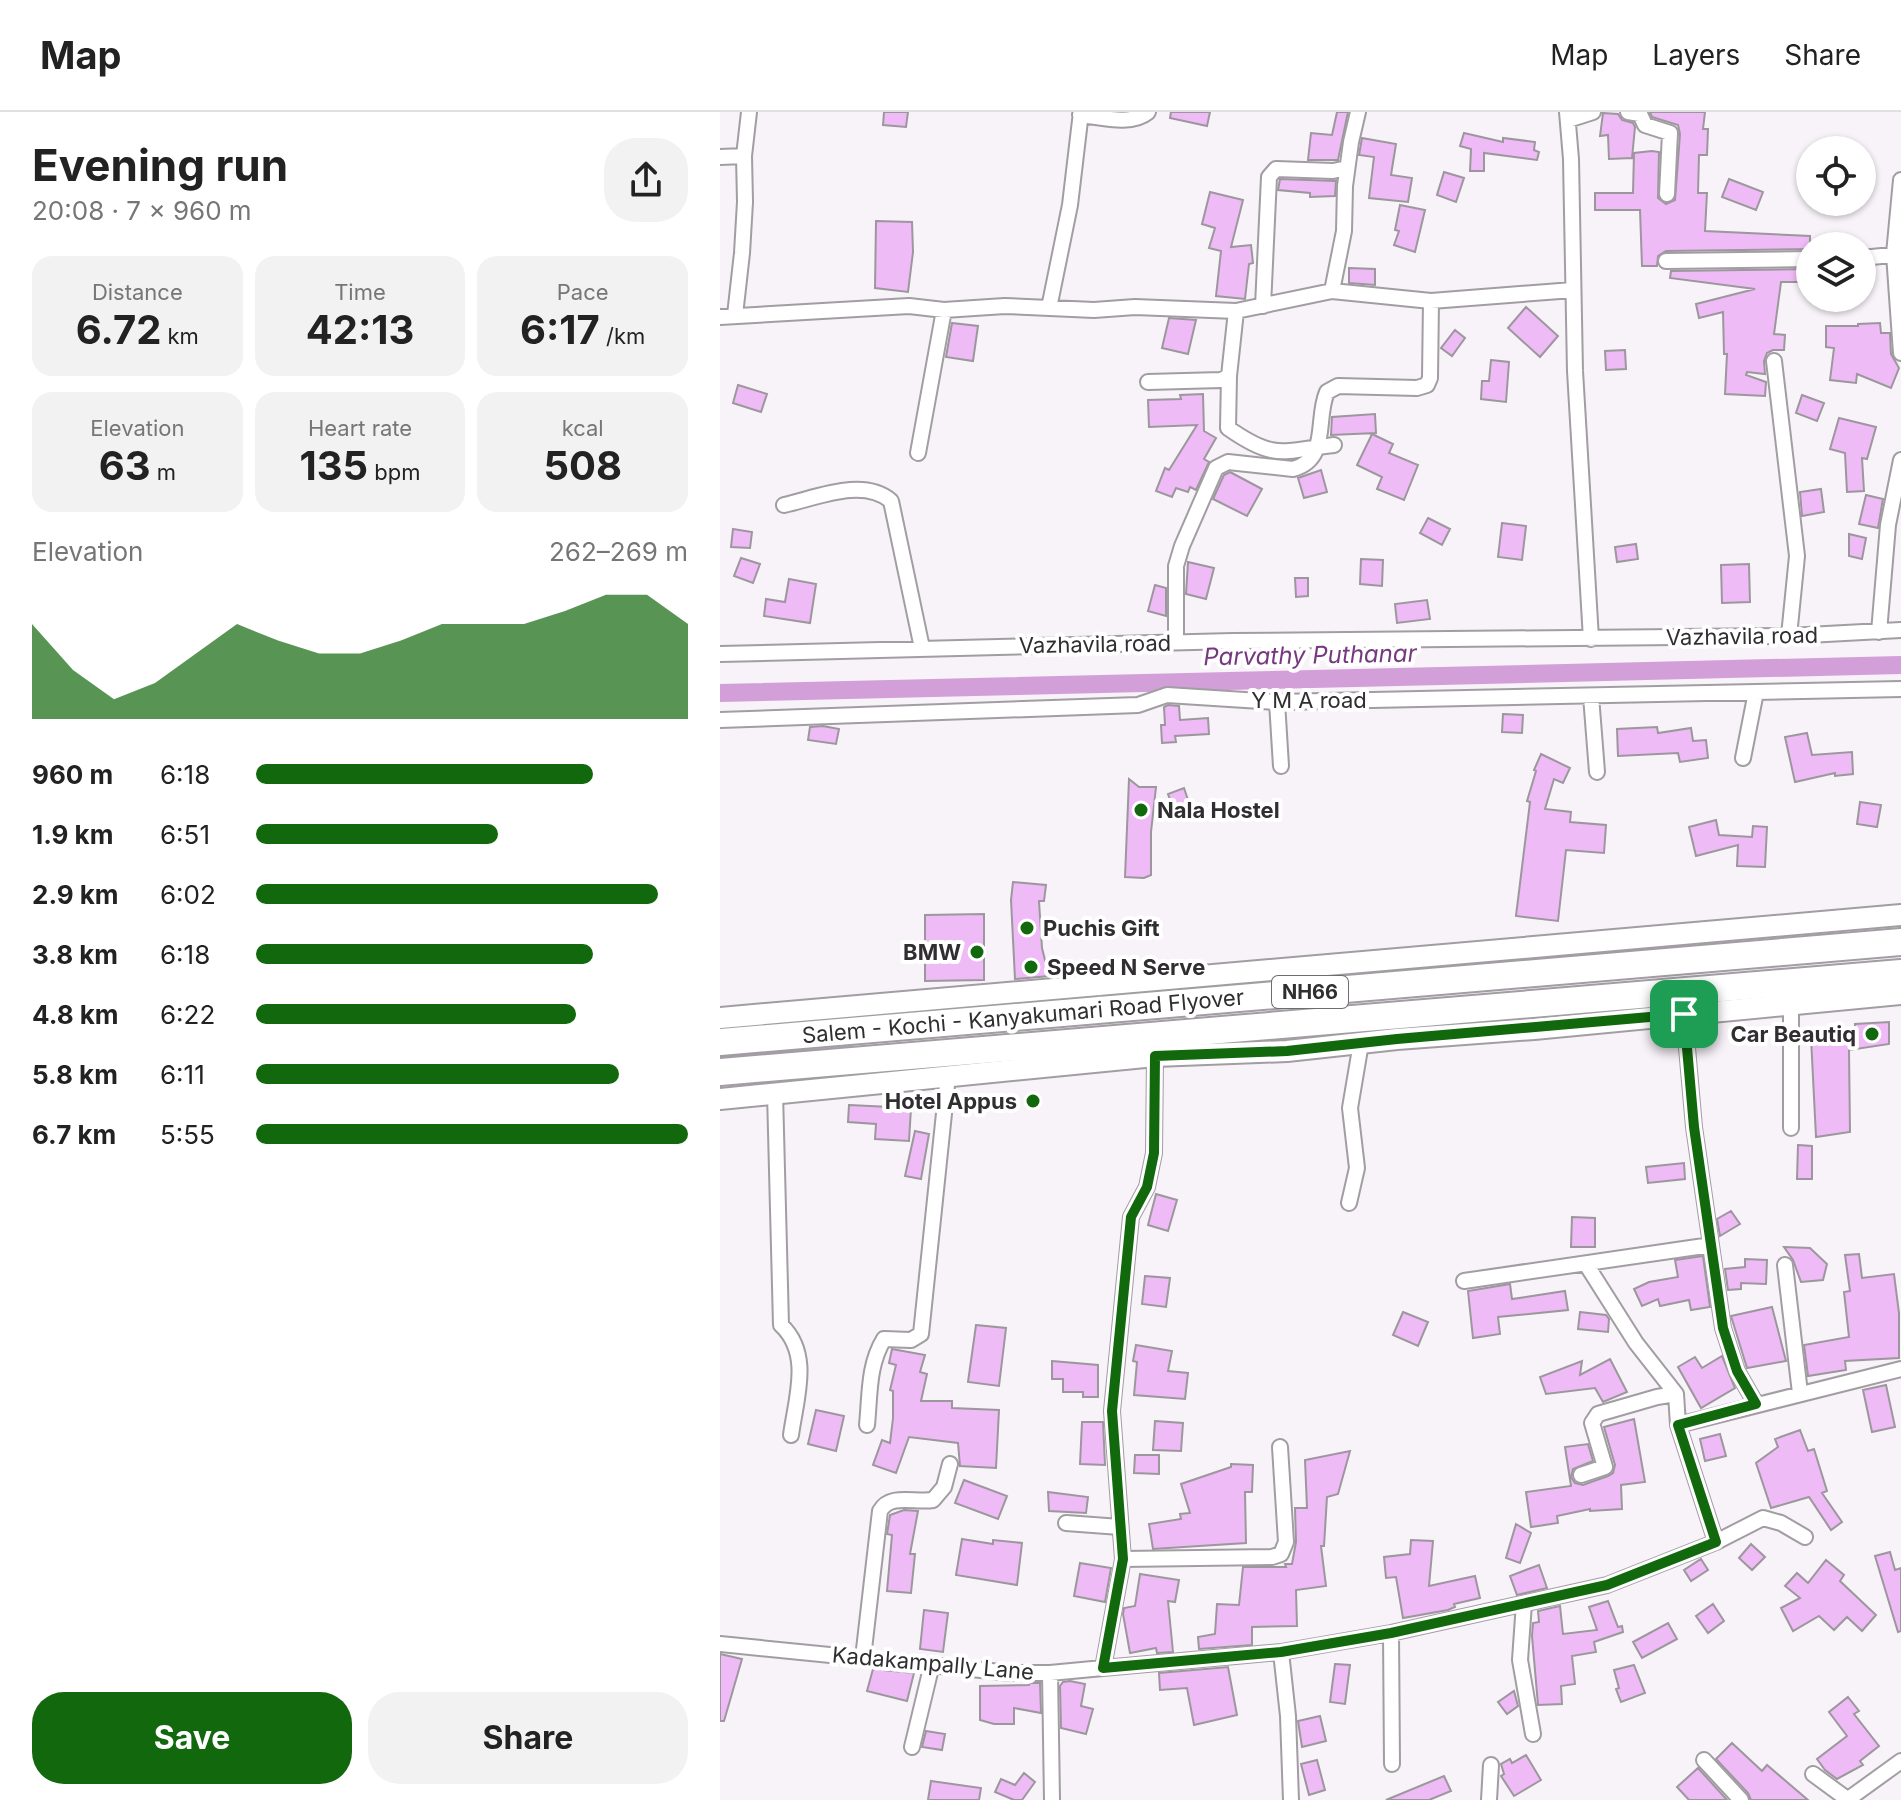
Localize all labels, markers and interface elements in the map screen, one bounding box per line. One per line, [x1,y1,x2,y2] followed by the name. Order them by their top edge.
[40,32,121,78] text: Map
[1550,38,1608,72] text: Map
[1652,38,1740,72] text: Layers
[1784,38,1861,72] text: Share
[1796,136,1876,312] map controls
[1796,136,1876,216] button: locate
[32,138,288,192] text: Evening run
[604,138,688,222] button: share
[32,195,252,226] text: 20:08 · 7 × 960 m
[1796,232,1876,312] button: layers
[92,279,183,305] text: Distance
[334,279,386,305] text: Time
[557,279,609,305] text: Pace
[76,305,161,354] text: 6.72
[306,305,414,354] text: 42:13
[520,305,600,354] text: 6:17
[161,323,199,349] text: km
[600,323,645,349] text: /km
[90,415,184,441] text: Elevation
[308,415,412,441] text: Heart rate
[562,415,604,441] text: kcal
[99,441,150,490] text: 63
[299,441,368,490] text: 135
[543,441,622,490] text: 508
[150,459,176,485] text: m
[368,459,421,485] text: bpm
[32,536,143,567] text: Elevation
[549,536,688,567] text: 262–269 m
[1666,622,1818,650] street label: Vazhavila road
[1019,630,1171,658] street label: Vazhavila road
[1203,639,1418,671] water label: Parvathy Puthanar
[1251,687,1367,713] street label: Y M A road
[32,759,113,790] text: 960 m
[160,759,210,790] text: 6:18
[1157,797,1280,823] place label: Nala Hostel
[1132,801,1150,819] marker: Nala Hostel
[32,819,113,850] text: 1.9 km
[160,819,210,850] text: 6:51
[32,879,119,910] text: 2.9 km
[160,879,216,910] text: 6:02
[1043,915,1160,941] place label: Puchis Gift
[1018,919,1036,937] marker: Puchis Gift
[32,939,118,970] text: 3.8 km
[160,939,210,970] text: 6:18
[903,939,961,965] place label: BMW
[968,943,986,961] marker: BMW
[1047,954,1205,980] place label: Speed N Serve
[1022,958,1040,976] marker: Speed N Serve
[1272,976,1348,1008] road number: NH66
[1650,980,1718,1048] pin
[801,984,1245,1048] street label: Salem - Kochi - Kanyakumari Road Flyover
[1662,992,1706,1036] icon: arrive
[32,999,119,1030] text: 4.8 km
[160,999,215,1030] text: 6:22
[1731,1021,1856,1047] place label: Car Beautiq
[1863,1025,1881,1043] marker: Car Beautiq
[32,1059,118,1090] text: 5.8 km
[160,1059,205,1090] text: 6:11
[885,1088,1017,1114] place label: Hotel Appus
[1024,1092,1042,1110] marker: Hotel Appus
[32,1119,116,1150] text: 6.7 km
[160,1119,215,1150] text: 5:55
[831,1641,1035,1685] street label: Kadakampally Lane
[32,1692,352,1784] button: Save
[368,1692,688,1784] button: Share

